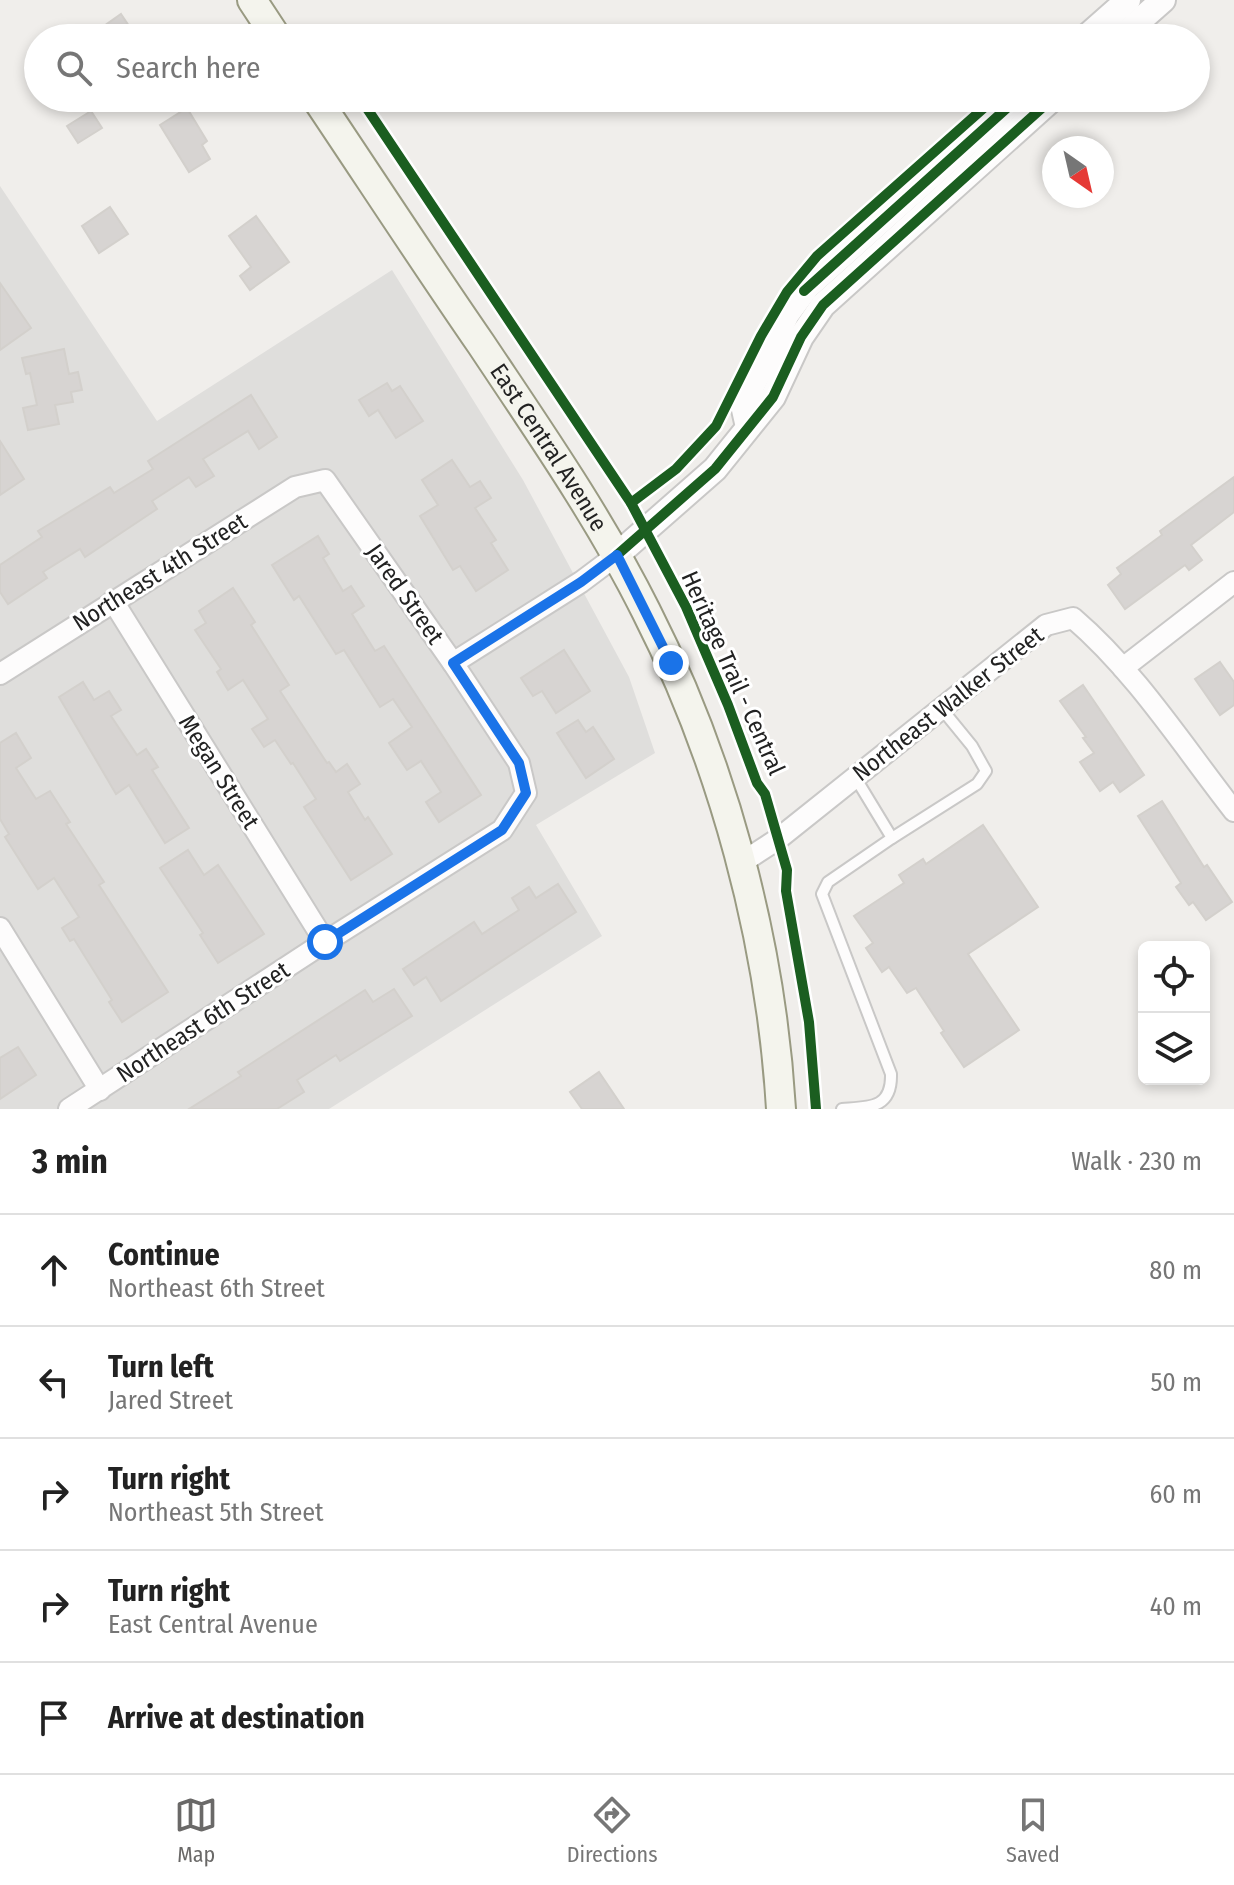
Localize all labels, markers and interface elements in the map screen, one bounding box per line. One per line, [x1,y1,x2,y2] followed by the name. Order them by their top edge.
[24,24,1210,112] search box
[52,46,96,90] icon: search
[116,50,261,86] text: Search here
[1042,136,1114,208] north arrow
[484,359,613,536] street label: East Central Avenue
[68,507,252,637] street label: Northeast 4th Street
[360,539,450,649] street label: Jared Street
[675,567,791,779] street label: Heritage Trail - Central
[847,621,1049,787] street label: Northeast Walker Street
[653,645,689,681] route end
[173,710,265,834] street label: Megan Street
[307,924,343,960] route start
[1138,941,1210,1085] map controls
[1138,941,1210,1013] button: locate
[111,956,295,1088] street label: Northeast 6th Street
[1138,1013,1210,1085] button: layers
[32,1141,108,1182] text: 3 min
[1071,1146,1202,1177] text: Walk · 230 m
[108,1237,220,1273] text: Continue
[32,1248,76,1292] icon: ahead
[1149,1255,1202,1286] text: 80 m
[108,1273,325,1304] text: Northeast 6th Street
[108,1349,214,1385] text: Turn left
[32,1360,76,1404] icon: left
[1150,1367,1202,1398] text: 50 m
[108,1385,233,1416] text: Jared Street
[108,1461,230,1497] text: Turn right
[32,1472,76,1516] icon: right
[1149,1479,1202,1510] text: 60 m
[108,1497,324,1528] text: Northeast 5th Street
[108,1573,230,1609] text: Turn right
[32,1584,76,1628] icon: right
[1150,1591,1202,1622] text: 40 m
[108,1609,318,1640] text: East Central Avenue
[32,1696,76,1740] icon: arrive
[108,1700,365,1736] text: Arrive at destination
[174,1793,218,1868] tab: Map
[567,1793,658,1868] tab: Directions
[1006,1793,1060,1868] tab: Saved

